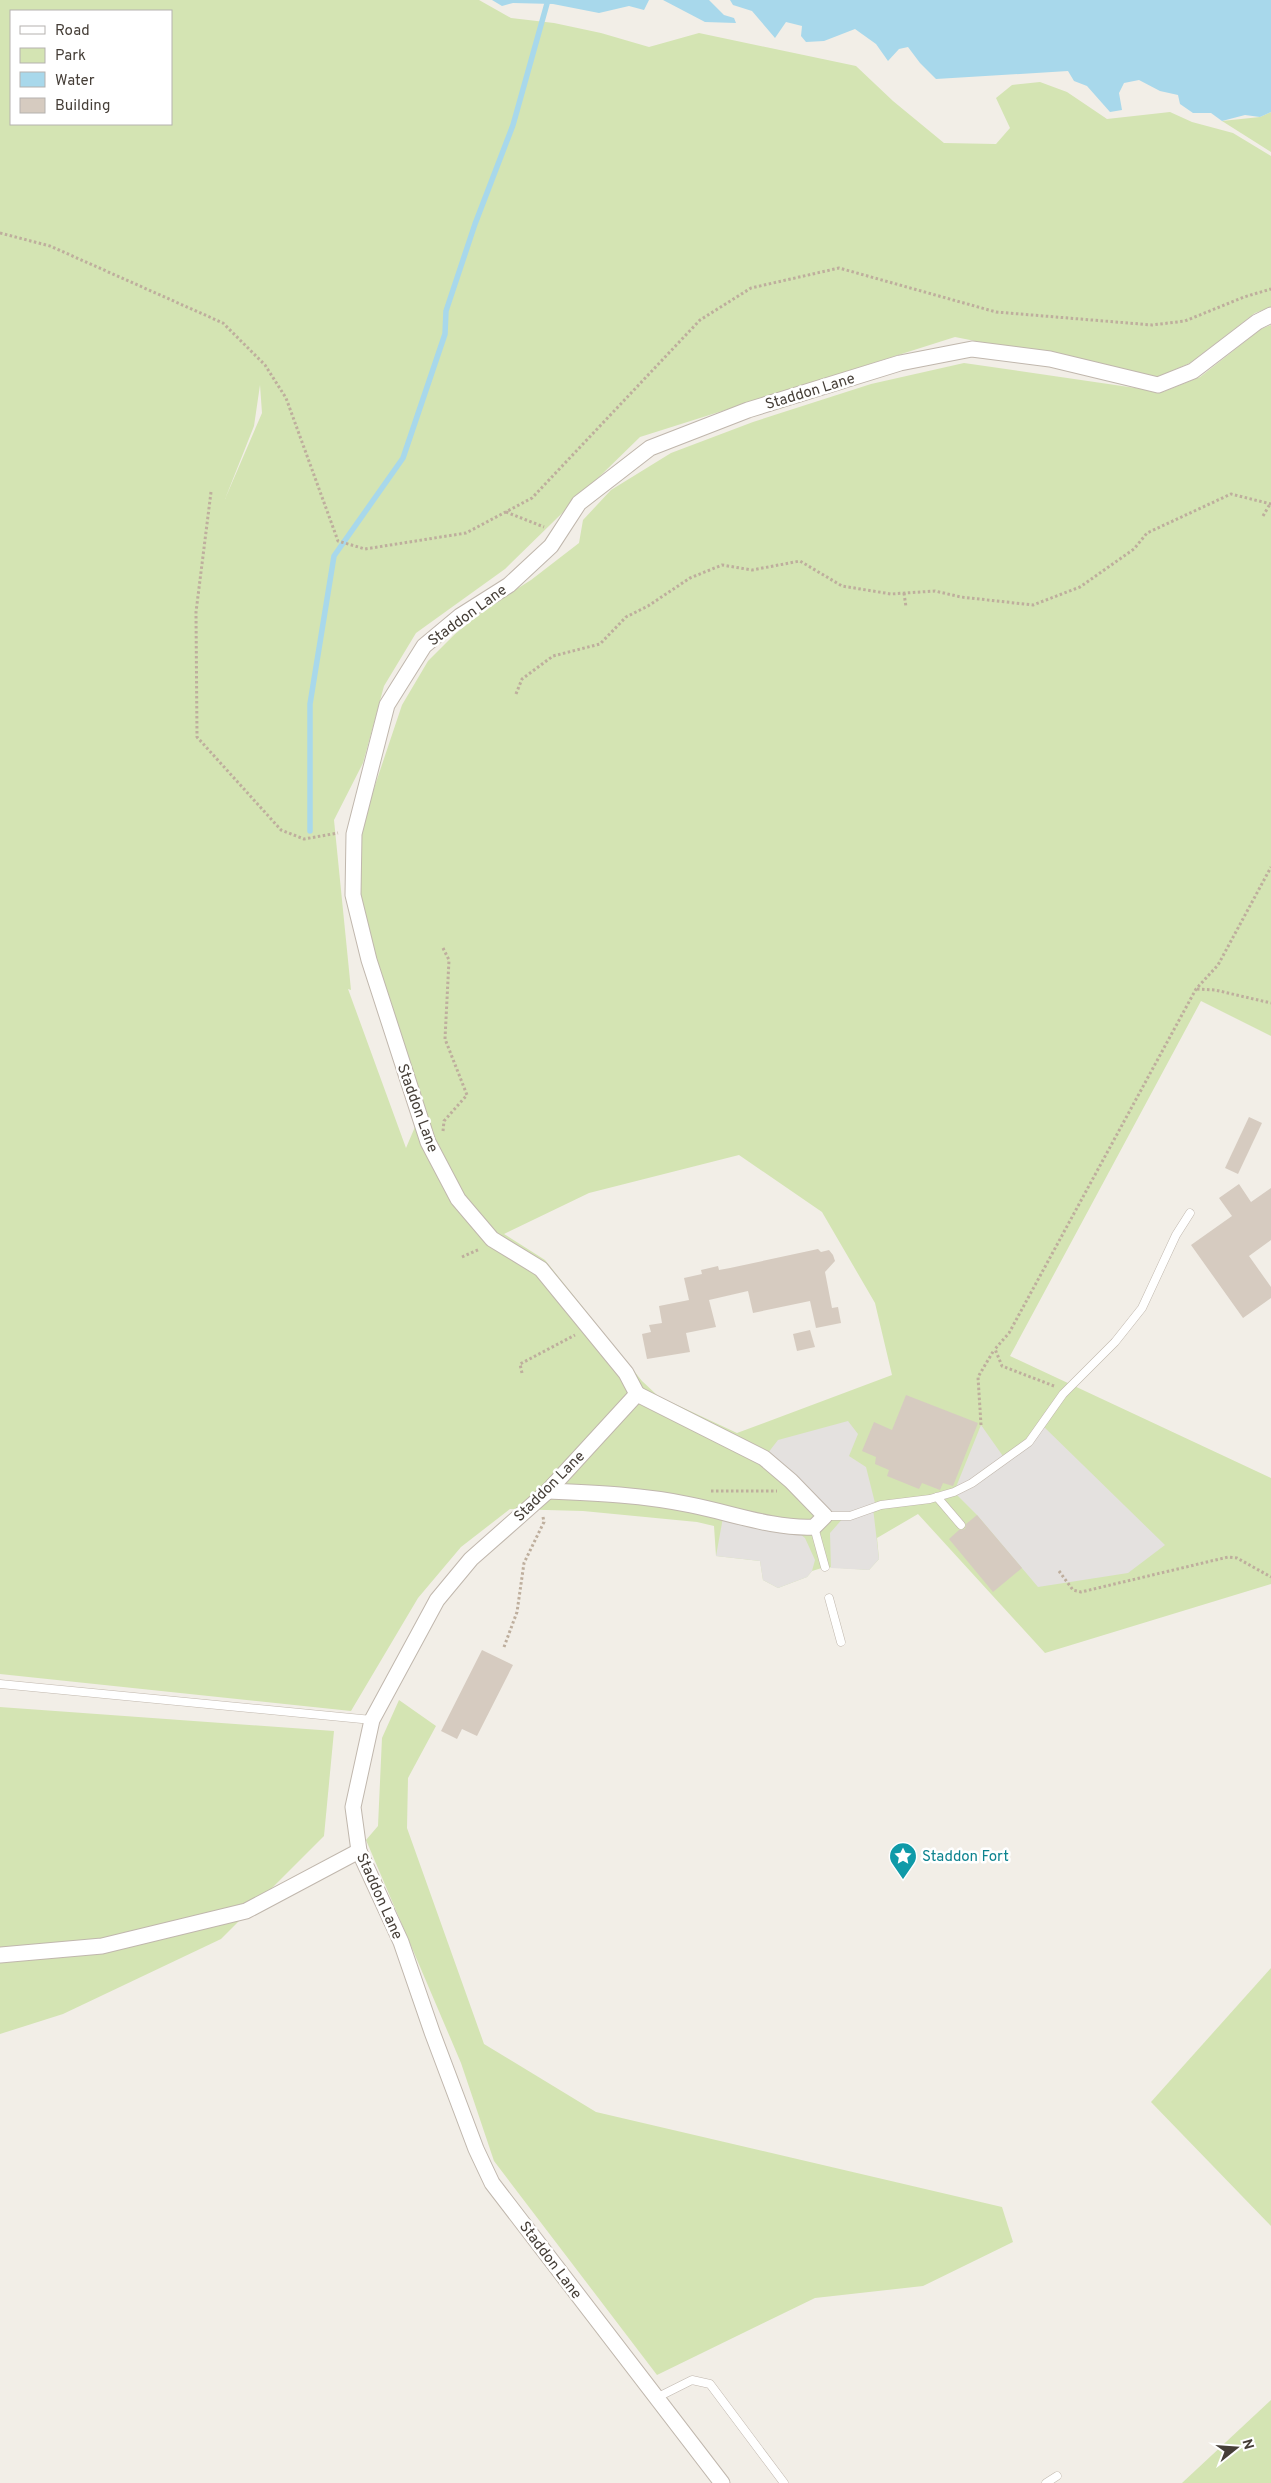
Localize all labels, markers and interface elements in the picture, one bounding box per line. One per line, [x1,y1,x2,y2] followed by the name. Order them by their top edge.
[10,10,172,125] legend
[55,22,90,41] text: Road
[55,47,86,66] text: Park
[55,72,95,91] text: Water
[55,97,110,116] text: Building
[763,370,858,415] street label: Staddon Lane
[425,581,511,651] street label: Staddon Lane
[392,1062,441,1155] street label: Staddon Lane
[511,1448,590,1527] street label: Staddon Lane
[888,1841,918,1880] place icon: Staddon Fort
[922,1848,1009,1867] place label: Staddon Fort
[351,1850,406,1943] street label: Staddon Lane
[514,2218,585,2304] street label: Staddon Lane
[1211,2423,1261,2473] north arrow
[1237,2437,1257,2452] text: N

